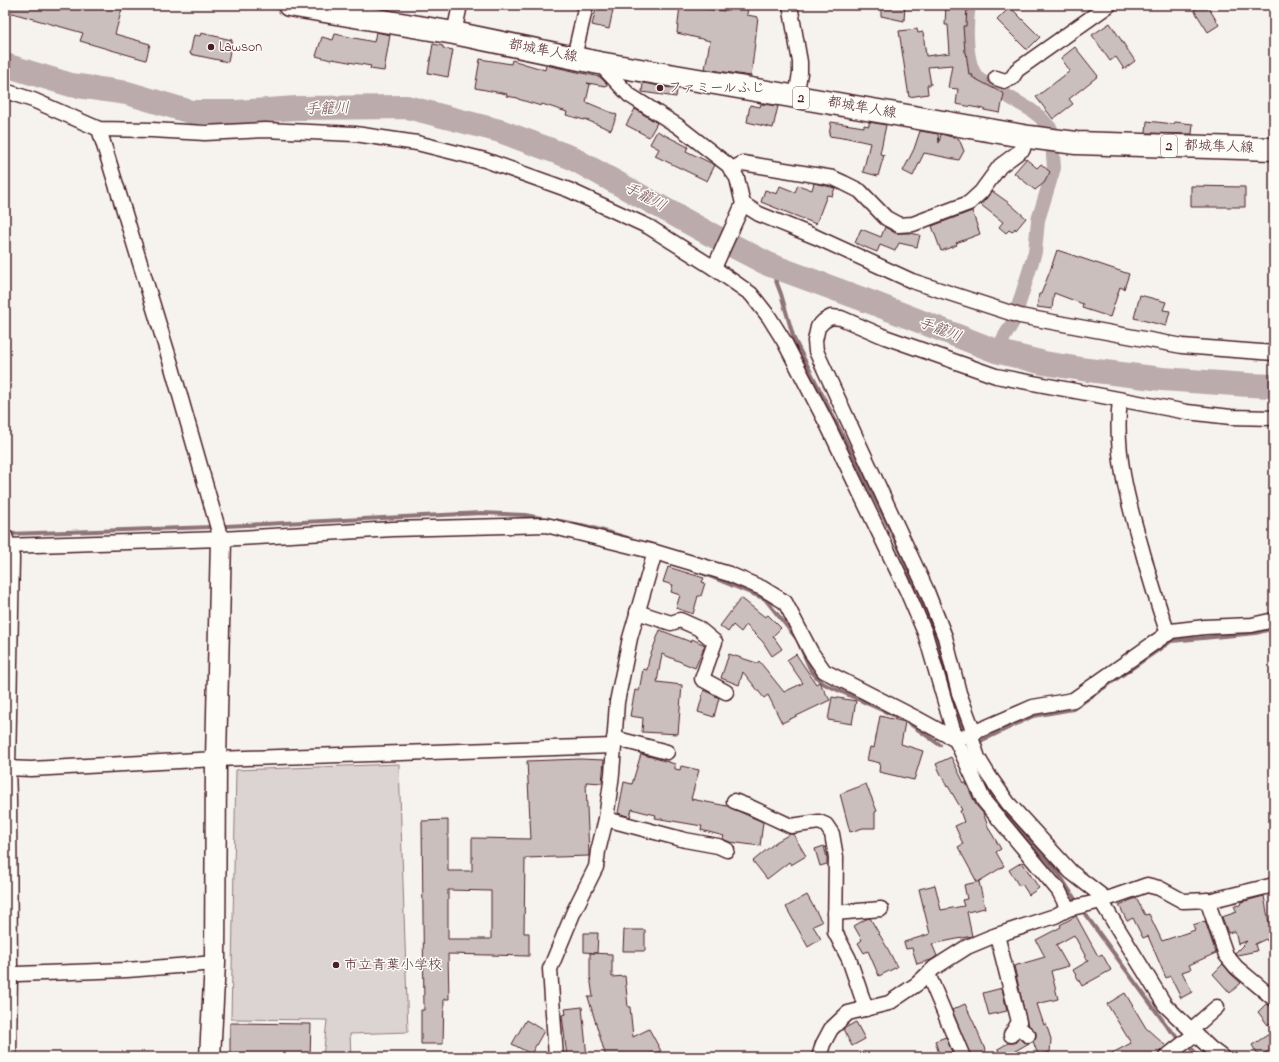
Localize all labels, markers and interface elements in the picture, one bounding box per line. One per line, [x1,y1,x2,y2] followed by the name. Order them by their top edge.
[507,34,579,68] street label: 都城隼人線
[219,37,262,58] place label: Lawson
[206,42,216,52] marker: Lawson
[668,78,765,99] place label: ファミールふじ
[655,83,665,93] marker: ファミールふじ
[793,87,809,109] road number: 2
[826,92,898,124] street label: 都城隼人線
[304,98,350,120] water label: 手籠川
[1161,135,1177,157] road number: 2
[1184,135,1254,159] street label: 都城隼人線
[620,177,670,217] water label: 手籠川
[915,312,965,348] water label: 手籠川
[344,955,442,976] place label: 市立青葉小学校
[331,960,341,970] marker: 市立青葉小学校

